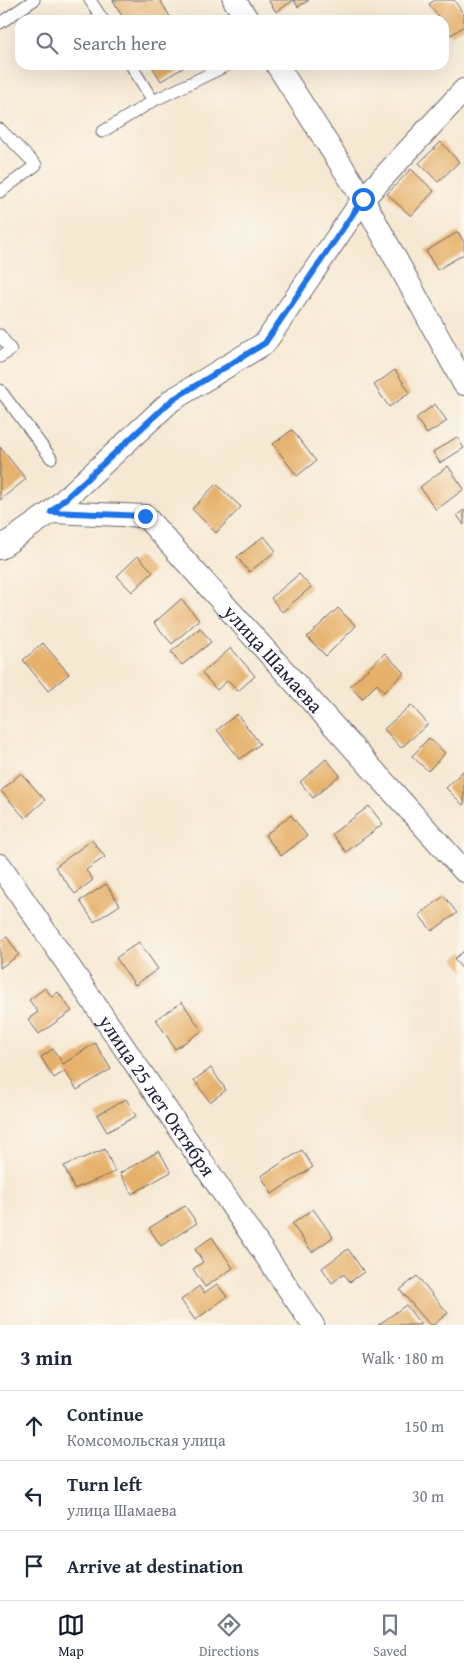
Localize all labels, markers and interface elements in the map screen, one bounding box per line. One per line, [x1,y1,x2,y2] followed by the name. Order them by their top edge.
[15,15,449,70] search box
[33,29,61,57] icon: search
[73,29,167,57] text: Search here
[352,188,375,211] route start
[134,505,157,528] route end
[216,597,331,719] street label: улица Шамаева
[91,1008,223,1182] street label: улица 25 лет Октября
[20,1342,72,1373] text: 3 min
[361,1346,444,1370] text: Walk · 180 m
[67,1400,144,1428] text: Continue
[20,1412,48,1440] icon: ahead
[404,1414,444,1438] text: 150 m
[67,1428,226,1452] text: Комсомольская улица
[67,1470,142,1498] text: Turn left
[20,1482,48,1510] icon: left
[412,1484,444,1508] text: 30 m
[67,1498,177,1522] text: улица Шамаева
[20,1552,48,1580] icon: arrive
[67,1552,243,1580] text: Arrive at destination
[57,1611,85,1661] tab: Map
[199,1611,259,1661] tab: Directions
[373,1611,407,1661] tab: Saved

